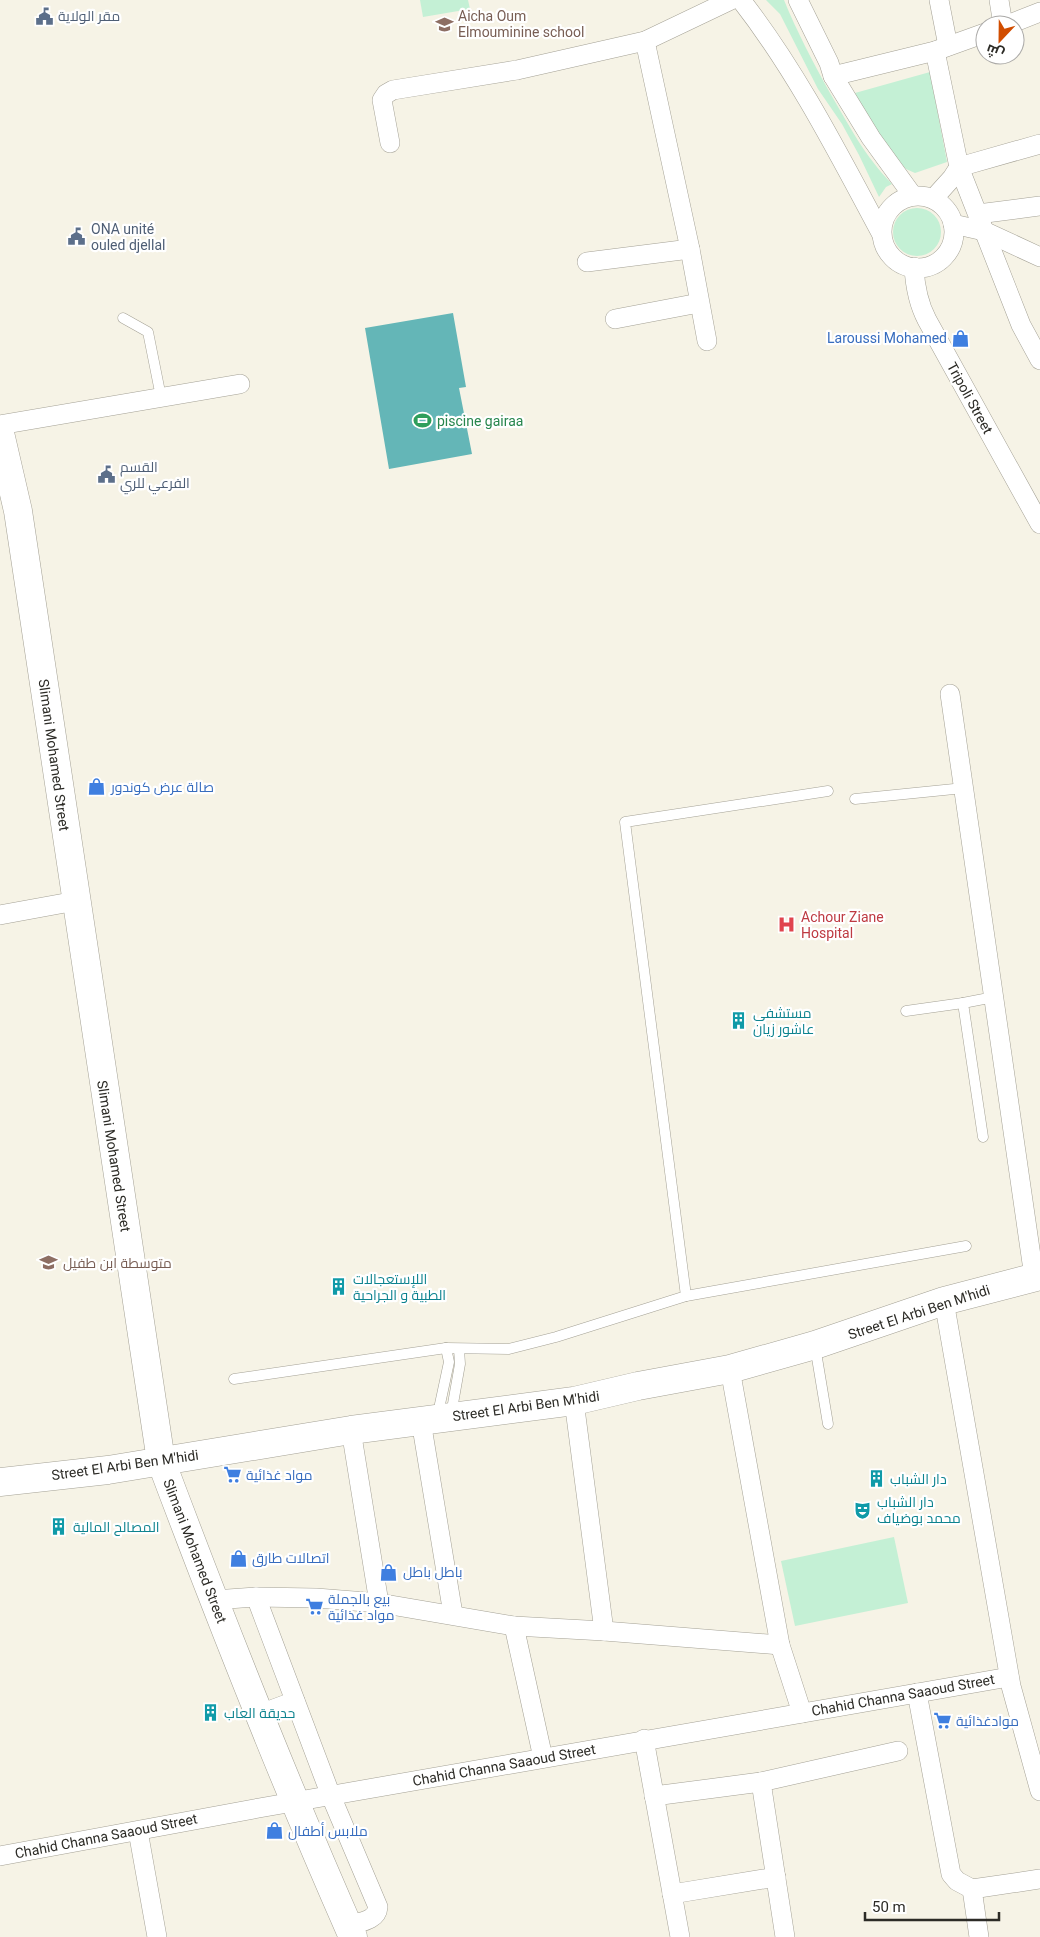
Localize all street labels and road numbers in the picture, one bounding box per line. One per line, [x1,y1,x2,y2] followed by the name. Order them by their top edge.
[944,360,996,437] street label: Tripoli Street
[35,678,73,832] street label: Slimani Mohamed Street
[94,1079,134,1233] street label: Slimani Mohamed Street
[846,1281,992,1343] street label: Street El Arbi Ben M'hidi
[451,1388,601,1424] street label: Street El Arbi Ben M'hidi
[50,1447,200,1483] street label: Street El Arbi Ben M'hidi
[160,1477,230,1626] street label: Slimani Mohamed Street
[810,1671,996,1719] street label: Chahid Channa Saaoud Street
[411,1741,597,1789] street label: Chahid Channa Saaoud Street
[13,1810,199,1862] street label: Chahid Channa Saaoud Street

